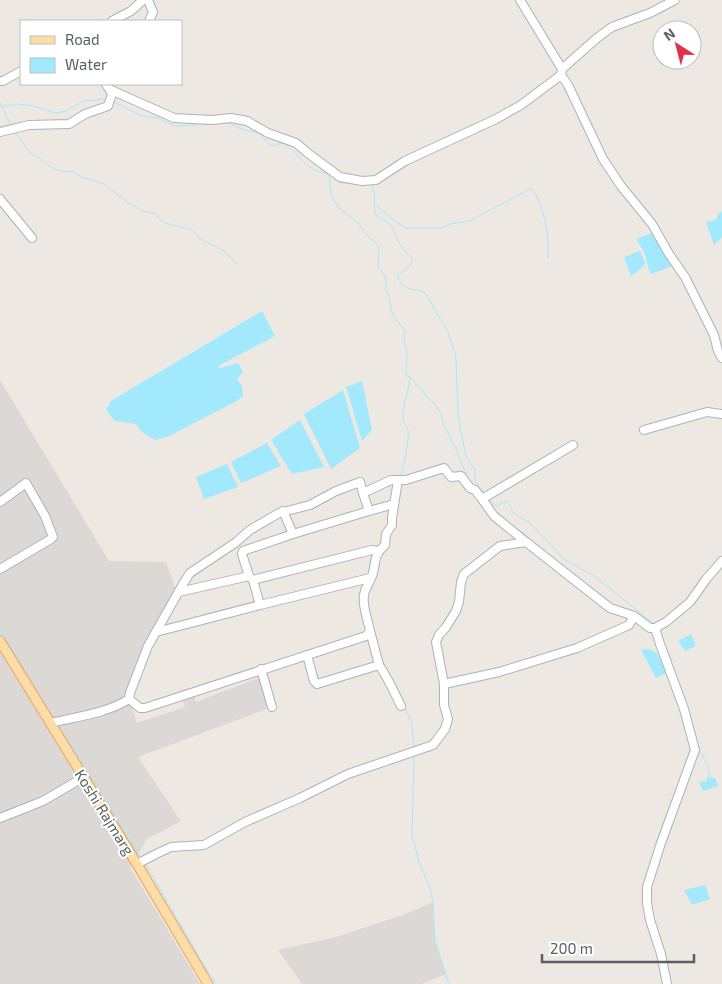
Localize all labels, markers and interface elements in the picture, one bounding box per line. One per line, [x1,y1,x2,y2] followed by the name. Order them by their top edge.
[20,20,182,85] legend
[652,20,702,70] north arrow
[660,24,678,44] text: N
[65,30,100,48] text: Road
[65,55,107,73] text: Water
[71,766,139,859] street label: Koshi Rajmarg
[542,932,694,964] scale bar
[550,939,593,957] text: 200 m

